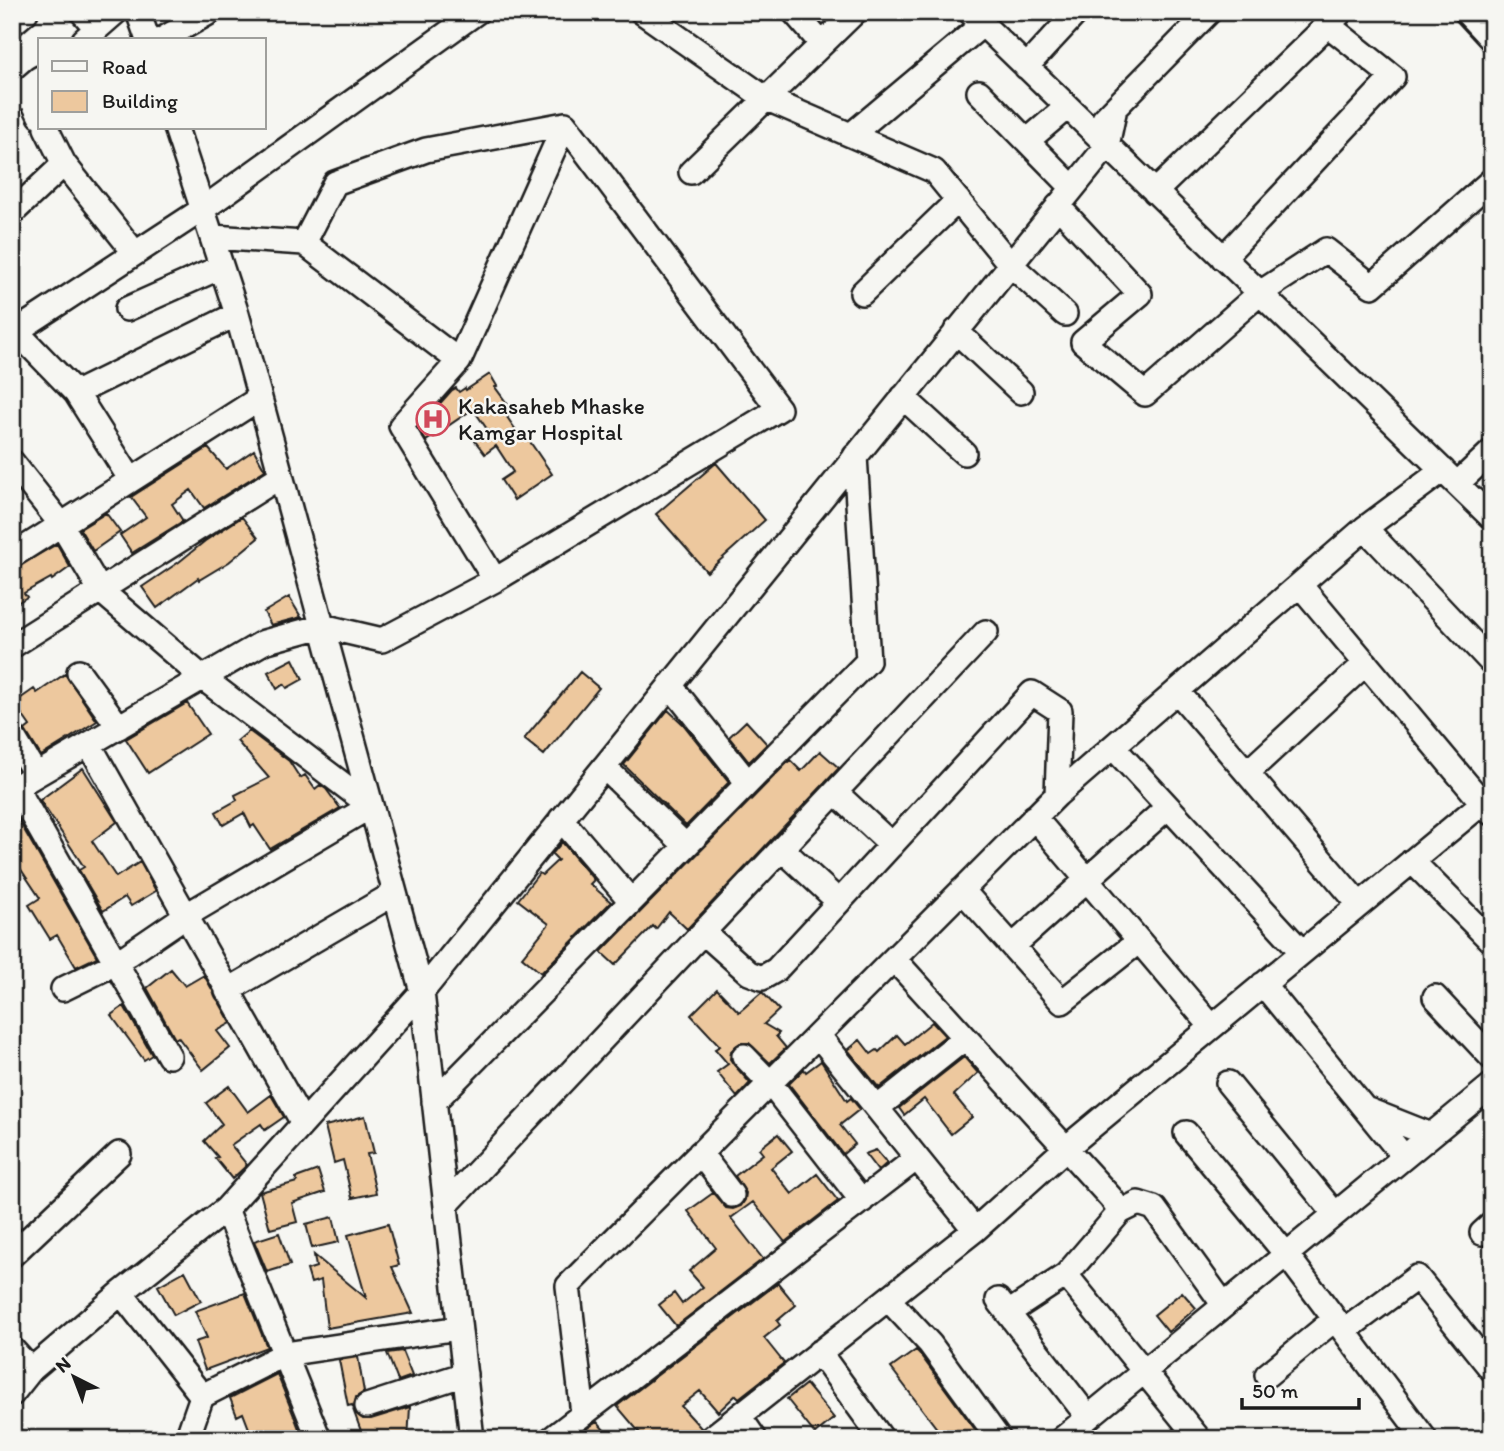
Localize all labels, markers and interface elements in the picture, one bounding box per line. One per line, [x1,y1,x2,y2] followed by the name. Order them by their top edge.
[38,38,266,130] legend
[102,54,148,79] text: Road
[102,88,178,113] text: Building
[458,392,645,446] place label: Kakasaheb Mhaske Kamgar Hospital
[414,400,452,438] hospital icon: Kakasaheb Mhaske Kamgar Hospital
[38,1342,108,1412] north arrow
[50,1352,75,1378] text: N
[1242,1367,1359,1411] scale bar
[1252,1378,1299,1403] text: 50 m

